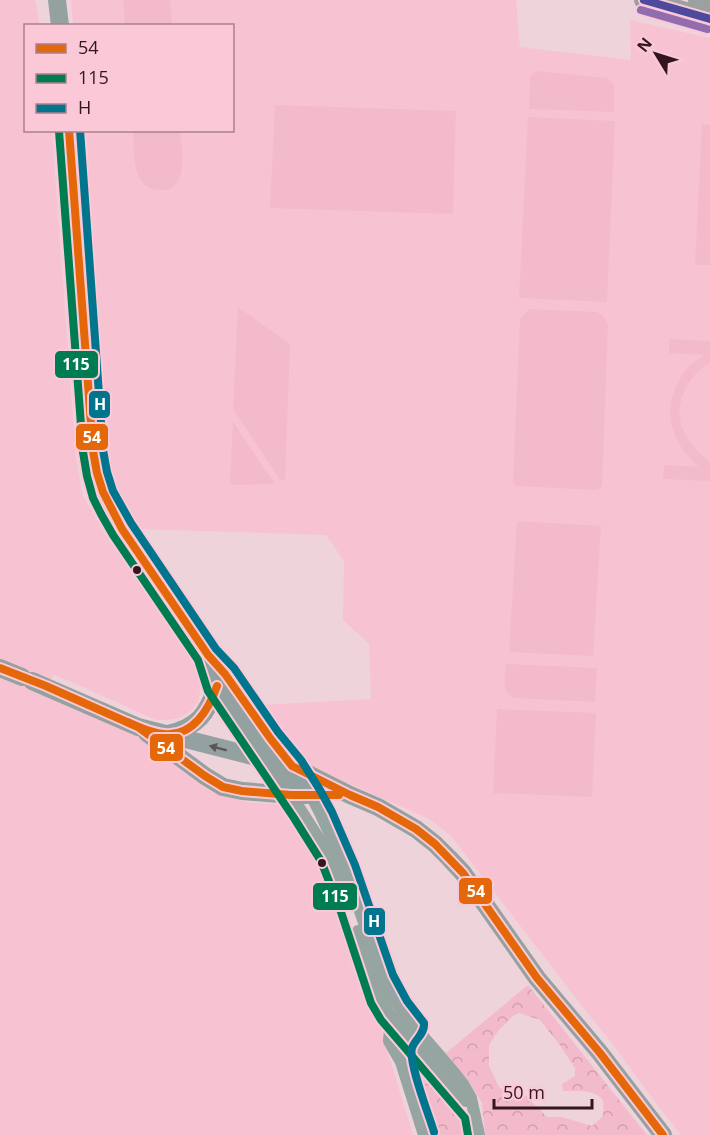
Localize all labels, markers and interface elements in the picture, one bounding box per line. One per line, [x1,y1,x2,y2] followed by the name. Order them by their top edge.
[24,24,234,132] legend
[626,24,686,84] north arrow
[632,33,657,57] text: N
[78,35,99,59] text: 54
[78,65,109,89] text: 115
[78,95,91,119] text: H
[54,350,99,379] line badge: 115
[62,353,90,375] text: 115
[88,390,111,419] line badge: H
[94,393,106,415] text: H
[75,423,109,451] line badge: 54
[83,426,101,448] text: 54
[131,564,143,576] unlabelled marker
[149,733,184,762] line badge: 54
[157,737,175,759] text: 54
[209,742,227,752] one-way arrow
[316,857,328,869] unlabelled marker
[458,877,493,905] line badge: 54
[467,880,485,902] text: 54
[312,882,358,911] line badge: 115
[321,885,349,907] text: 115
[363,907,386,936] line badge: H
[368,910,380,932] text: H
[494,1072,592,1110] scale bar
[503,1080,545,1104] text: 50 m

